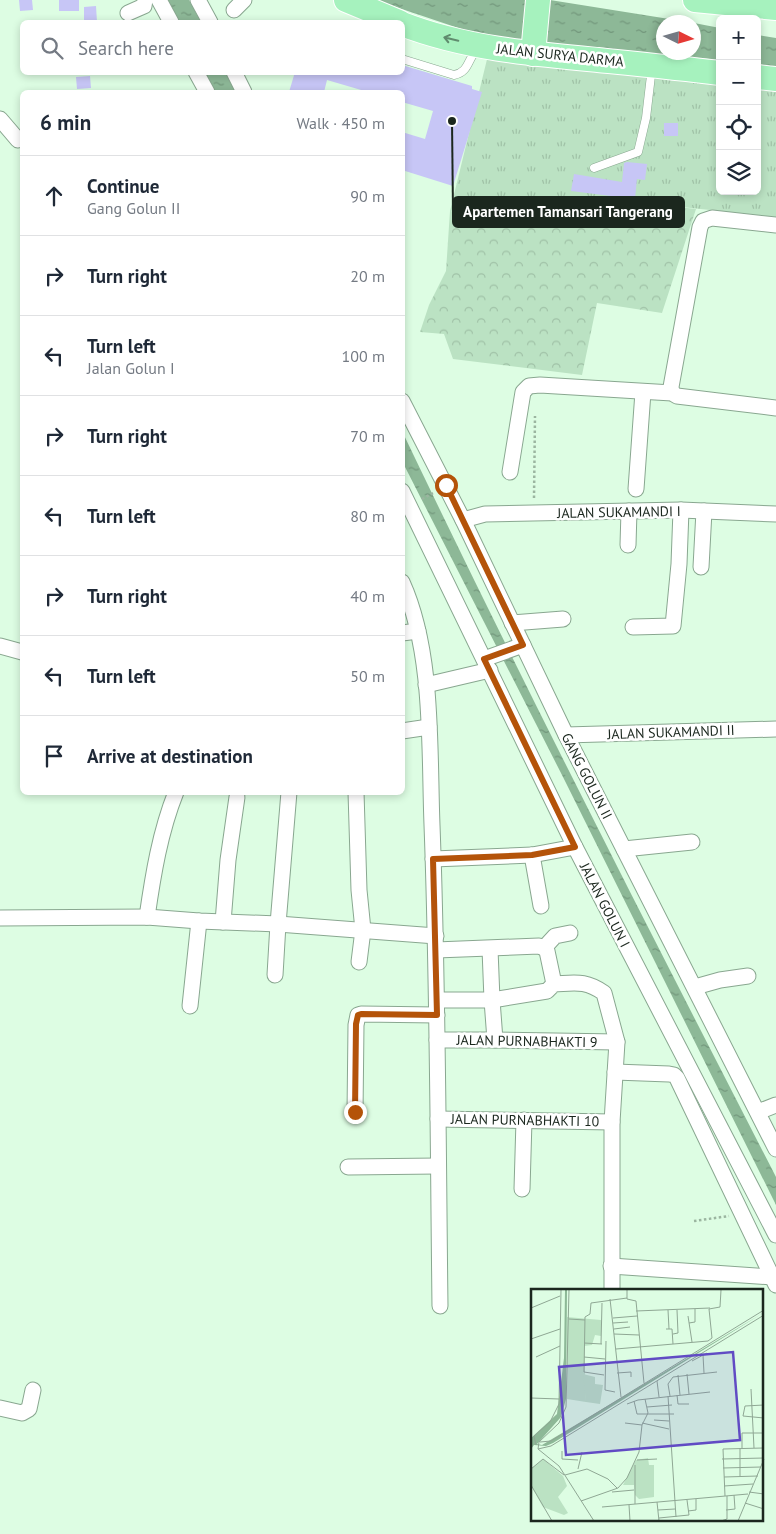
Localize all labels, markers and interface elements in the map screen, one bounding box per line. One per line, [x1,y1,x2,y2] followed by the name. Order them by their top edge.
[656,15,701,60] north arrow
[716,15,761,195] map controls
[716,15,761,60] button: +
[20,20,405,75] search box
[38,34,66,62] icon: search
[443,34,459,43] one-way arrow
[78,36,174,60] text: Search here
[495,39,625,71] street label: JALAN SURYA DARMA
[716,60,761,105] button: −
[716,105,761,150] button: locate
[40,109,91,136] text: 6 min
[296,113,385,133] text: Walk · 450 m
[716,150,761,195] button: layers
[87,174,159,198] text: Continue
[40,182,68,210] icon: ahead
[350,186,385,206] text: 90 m
[453,197,684,227] callout: Apartemen Tamansari Tangerang
[87,198,180,218] text: Gang Golun II
[463,202,673,221] text: Apartemen Tamansari Tangerang
[40,262,68,290] icon: right
[87,264,167,288] text: Turn right
[350,266,385,286] text: 20 m
[87,334,156,358] text: Turn left
[40,342,68,370] icon: left
[342,346,385,366] text: 100 m
[87,358,175,378] text: Jalan Golun I
[40,422,68,450] icon: right
[87,424,167,448] text: Turn right
[350,426,385,446] text: 70 m
[435,474,458,497] route start
[40,502,68,530] icon: left
[556,502,681,522] street label: JALAN SUKAMANDI I
[87,504,156,528] text: Turn left
[350,506,385,526] text: 80 m
[40,582,68,610] icon: right
[87,584,167,608] text: Turn right
[350,586,385,606] text: 40 m
[40,662,68,690] icon: left
[87,664,156,688] text: Turn left
[350,666,385,686] text: 50 m
[606,721,735,743] street label: JALAN SUKAMANDI II
[558,730,616,822] street label: GANG GOLUN II
[40,742,68,770] icon: arrive
[87,744,253,768] text: Arrive at destination
[575,859,634,950] street label: JALAN GOLUN I
[455,1031,598,1051] street label: JALAN PURNABHAKTI 9
[344,1101,367,1124] route end
[450,1110,600,1130] street label: JALAN PURNABHAKTI 10
[531,1289,764,1522] inset map

